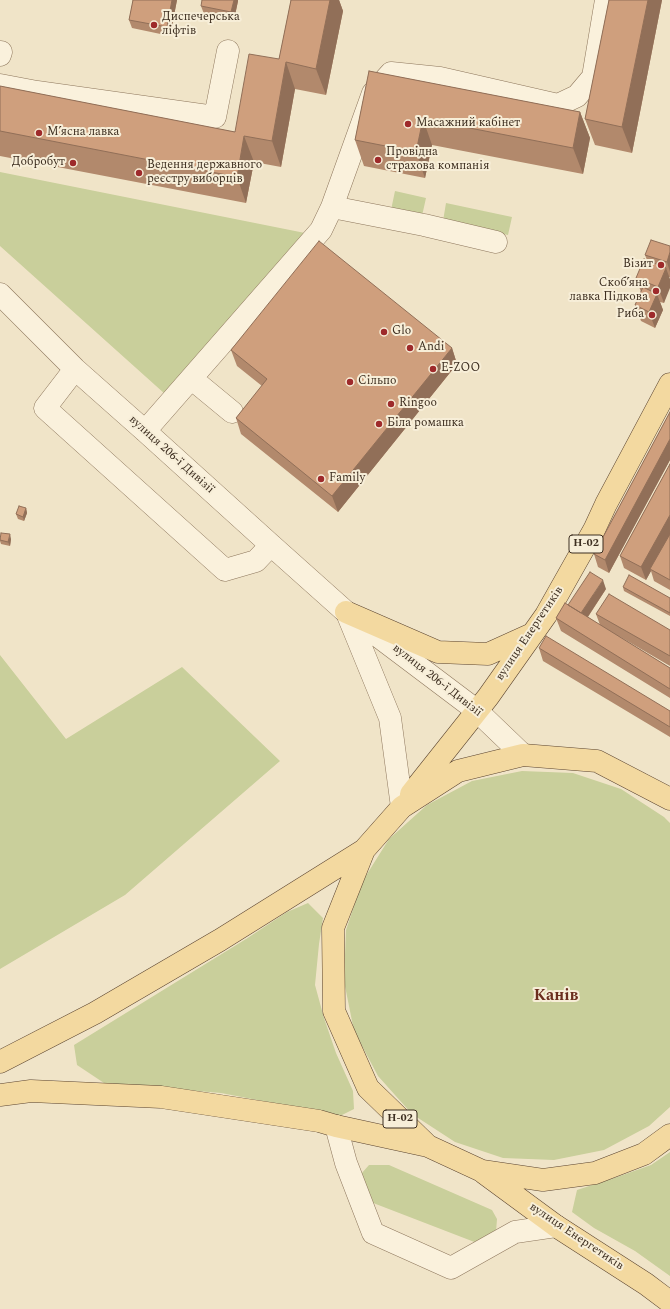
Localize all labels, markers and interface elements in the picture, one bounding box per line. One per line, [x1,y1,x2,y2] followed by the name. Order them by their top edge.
[162,11,240,39] place label: Диспечерська ліфтів
[149,20,159,30] marker: Диспечерська ліфтів
[416,117,520,131] place label: Масажний кабінет
[403,119,413,129] marker: Масажний кабінет
[47,126,119,140] place label: М’ясна лавка
[34,128,44,138] marker: М’ясна лавка
[386,146,489,174] place label: Провідна страхова компанія
[373,155,383,165] marker: Провідна страхова компанія
[12,156,65,170] place label: Добробут
[68,158,78,168] marker: Добробут
[147,159,262,187] place label: Ведення державного реєстру виборців
[134,168,144,178] marker: Ведення державного реєстру виборців
[623,258,653,272] place label: Візит
[656,260,666,270] marker: Візит
[570,277,648,305] place label: Скоб’яна лавка Підкова
[651,286,661,296] marker: Скоб’яна лавка Підкова
[617,308,644,322] place label: Риба
[647,310,657,320] marker: Риба
[392,325,411,339] place label: Glo
[379,327,389,337] marker: Glo
[418,341,444,355] place label: Andi
[405,343,415,353] marker: Andi
[441,362,480,376] place label: E-ZOO
[428,364,438,374] marker: E-ZOO
[358,375,396,389] place label: Сільпо
[345,377,355,387] marker: Сільпо
[399,397,437,411] place label: Ringoo
[386,399,396,409] marker: Ringoo
[125,413,217,497] street label: вулиця 206-ї Дивізії
[387,417,464,431] place label: Біла ромашка
[374,419,384,429] marker: Біла ромашка
[329,472,365,486] place label: Family
[316,474,326,484] marker: Family
[569,535,603,553] road number: Н-02
[493,584,567,684] street label: вулиця Енергетиків
[389,642,485,720] street label: вулиця 206-ї Дивізії
[534,987,578,1007] district label: Канів
[383,1110,417,1128] road number: Н-02
[526,1200,626,1274] street label: вулиця Енергетиків

